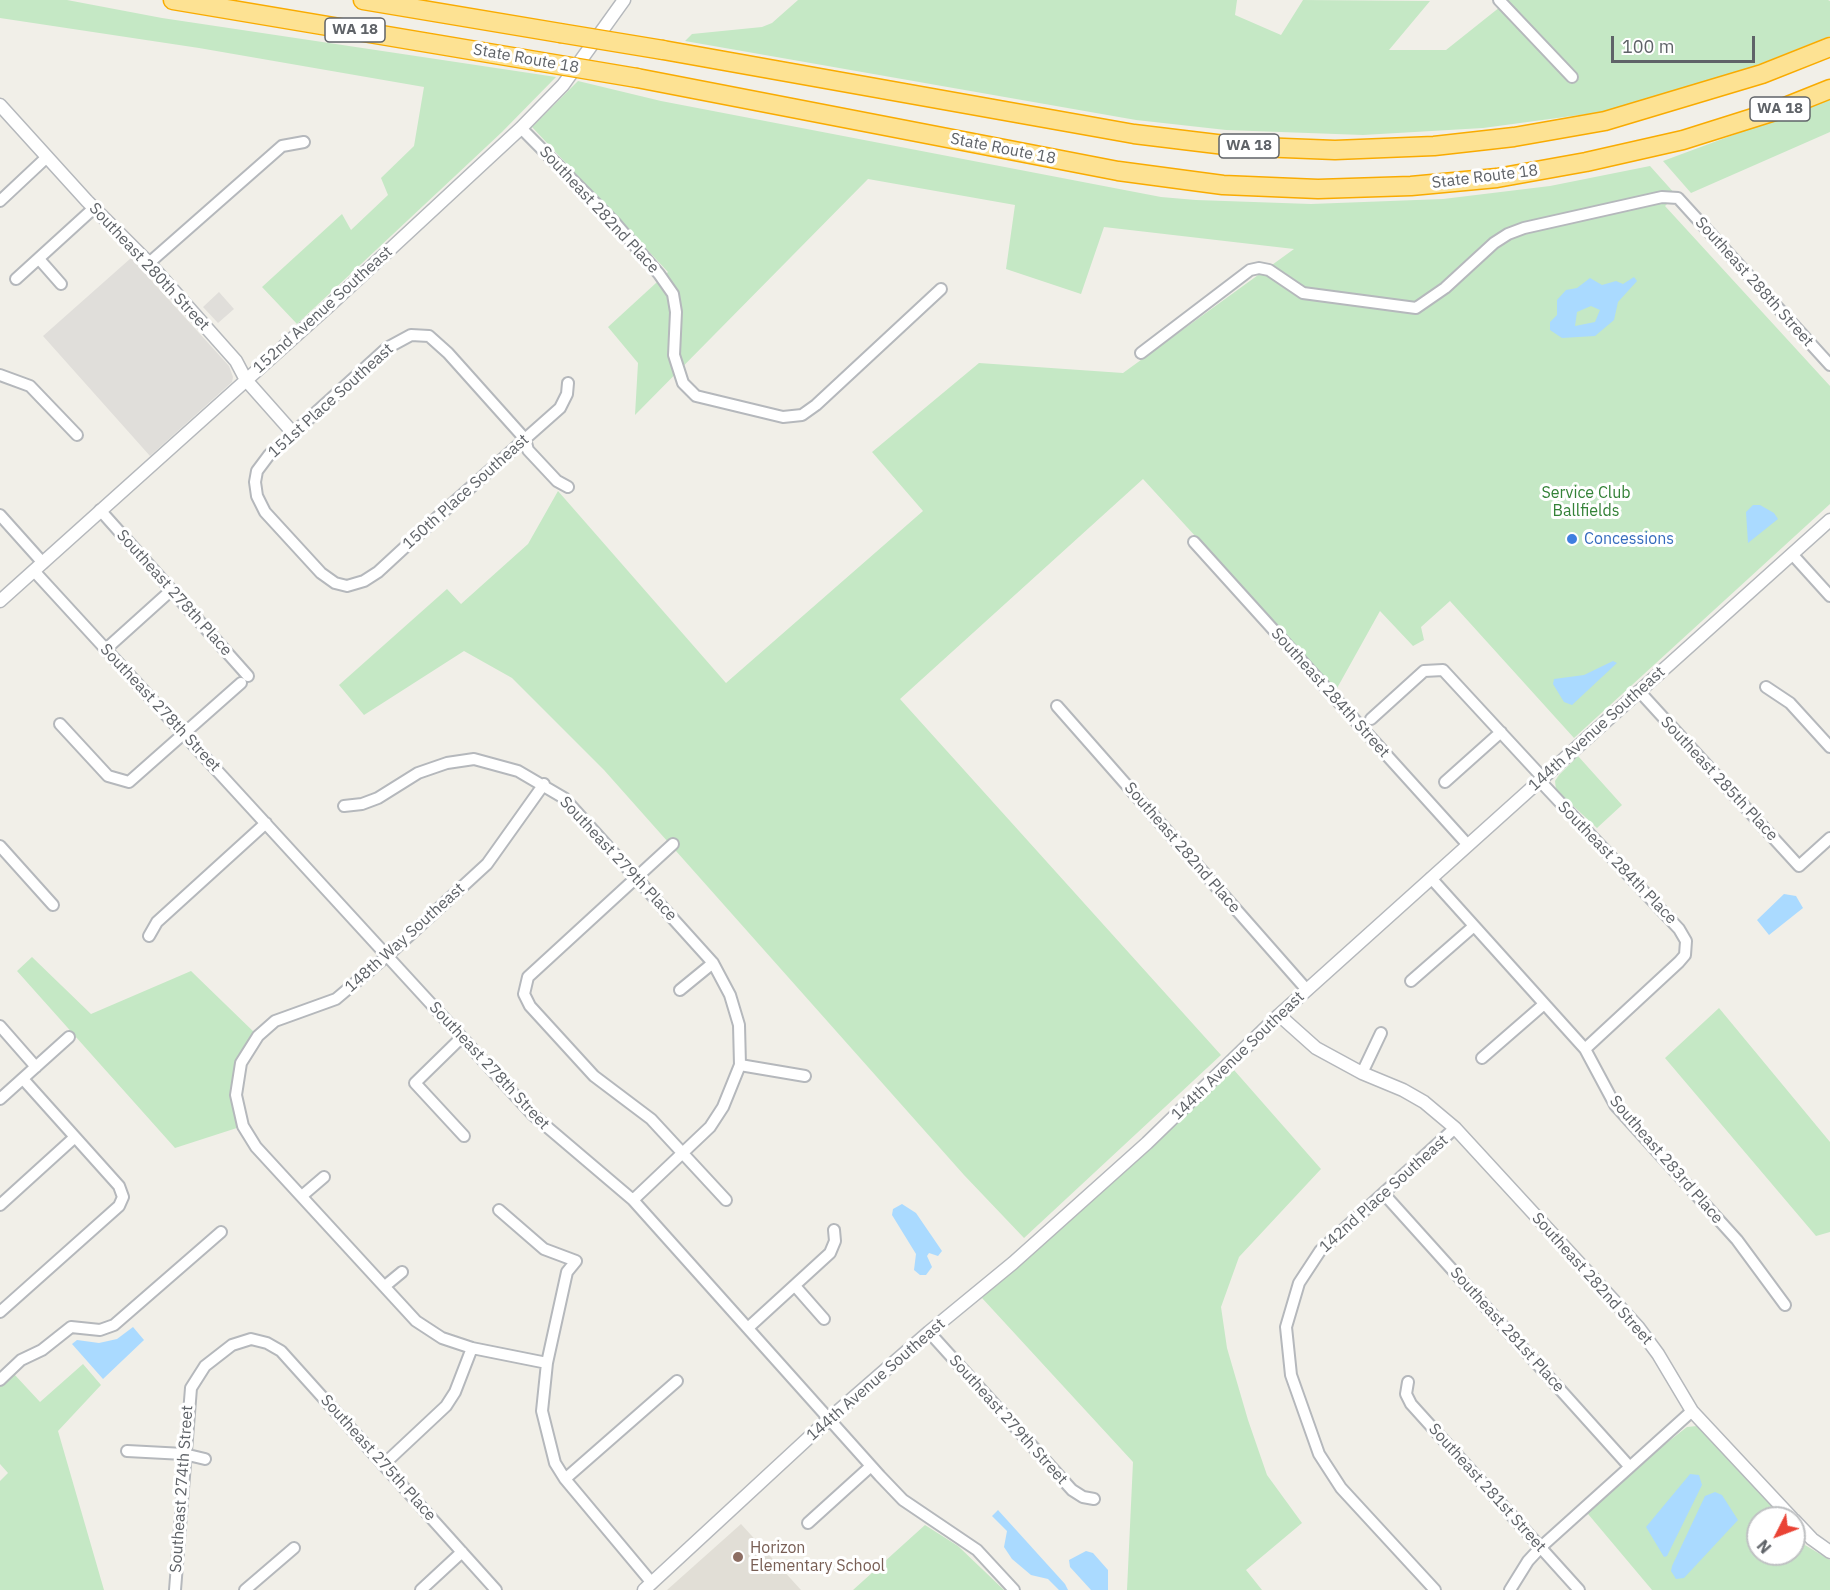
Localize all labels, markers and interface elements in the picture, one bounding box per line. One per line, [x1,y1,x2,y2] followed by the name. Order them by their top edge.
[325,18,385,42] road number: WA 18
[1614,24,1758,62] scale bar
[1622,35,1674,58] text: 100 m
[472,40,580,78] street label: State Route 18
[1750,97,1810,121] road number: WA 18
[949,129,1057,169] street label: State Route 18
[1219,134,1279,158] road number: WA 18
[535,142,663,278] street label: Southeast 282nd Place
[1431,161,1539,193] street label: State Route 18
[85,199,213,335] street label: Southeast 280th Street
[1691,213,1817,351] street label: Southeast 288th Street
[249,242,397,378] street label: 152nd Avenue Southeast
[265,340,397,462] street label: 151st Place Southeast
[399,430,533,554] street label: 150th Place Southeast
[1541,483,1631,521] park label: Service Club Ballfields
[112,526,236,660] street label: Southeast 278th Place
[1584,529,1674,549] place label: Concessions
[1565,532,1579,546] marker: Concessions
[1267,624,1393,762] street label: Southeast 284th Street
[96,640,224,776] street label: Southeast 278th Street
[1525,663,1669,795] street label: 144th Avenue Southeast
[1656,713,1782,845] street label: Southeast 285th Place
[1120,779,1244,917] street label: Southeast 282nd Place
[555,793,681,925] street label: Southeast 279th Place
[1553,798,1681,928] street label: Southeast 284th Place
[341,879,469,997] street label: 148th Way Southeast
[1168,988,1308,1124] street label: 144th Avenue Southeast
[425,998,553,1134] street label: Southeast 278th Street
[1605,1092,1727,1228] street label: Southeast 283rd Place
[1316,1131,1452,1257] street label: 142nd Place Southeast
[1528,1209,1656,1349] street label: Southeast 282nd Street
[1446,1264,1568,1396] street label: Southeast 281st Place
[803,1315,949,1445] street label: 144th Avenue Southeast
[945,1351,1071,1489] street label: Southeast 279th Street
[316,1391,440,1525] street label: Southeast 275th Place
[167,1405,197,1573] street label: Southeast 274th Street
[1424,1420,1550,1556] street label: Southeast 281st Street
[1746,1506,1806,1566] north arrow
[1753,1536,1775,1558] text: N
[750,1538,885,1576] place label: Horizon Elementary School
[731,1550,745,1564] marker: Horizon Elementary School

